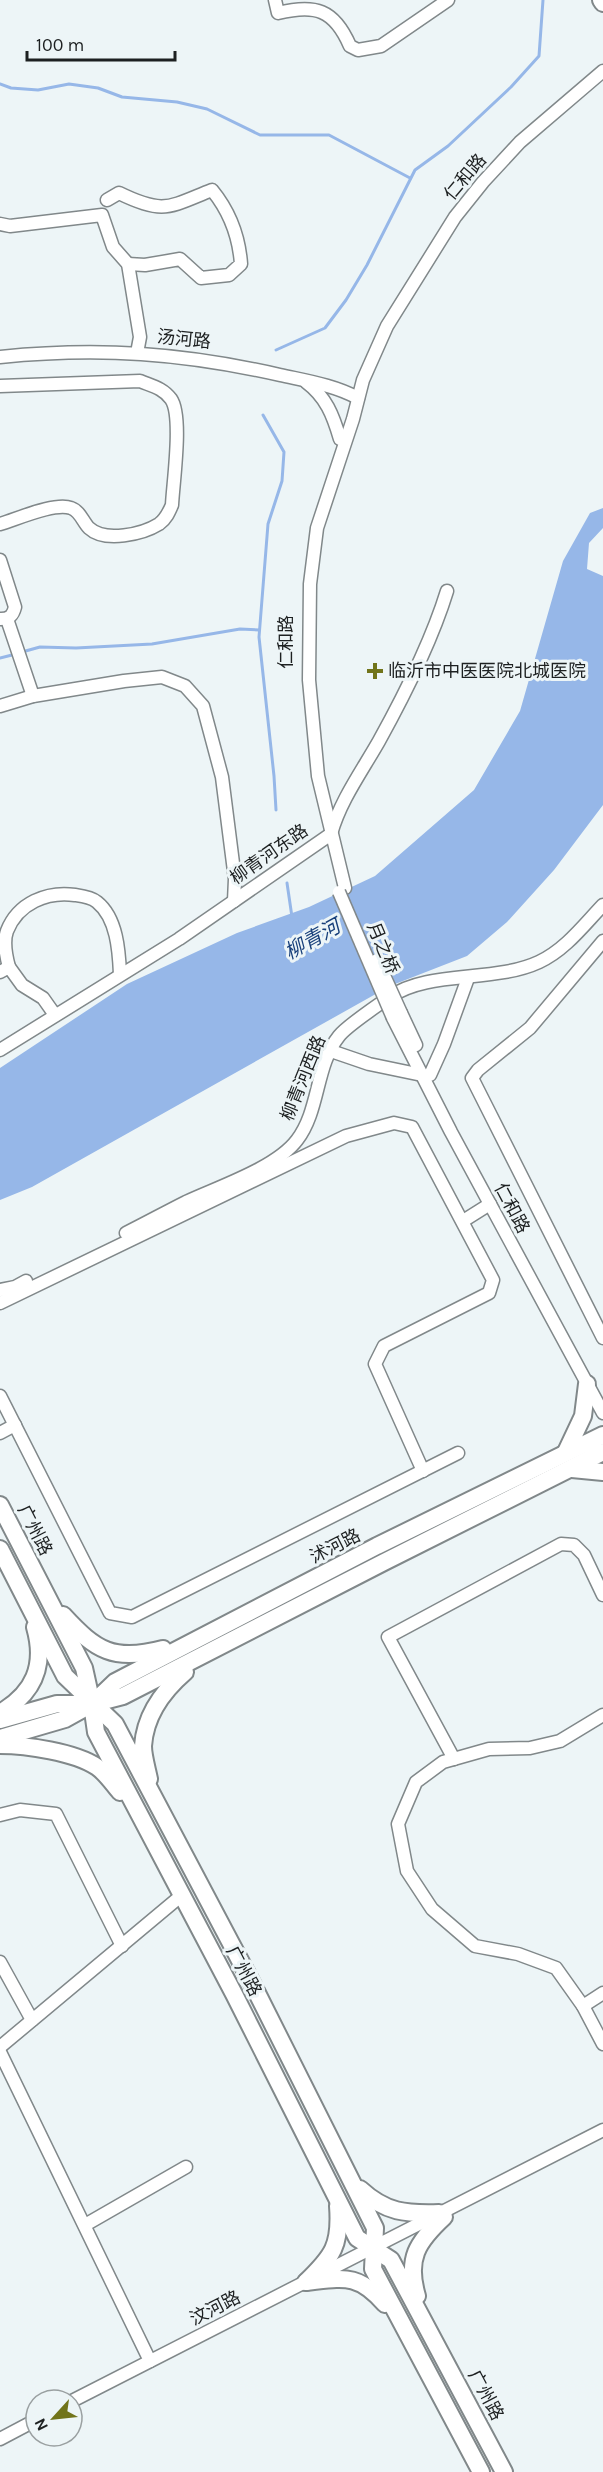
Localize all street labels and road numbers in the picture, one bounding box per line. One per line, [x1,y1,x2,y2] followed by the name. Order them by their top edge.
[439,149,491,205] street label: 仁和路
[156,325,212,353] street label: 汤河路
[275,615,297,669] street label: 仁和路
[226,819,312,889] street label: 柳青河东路
[362,919,404,977] street label: 月之桥
[276,1032,330,1124] street label: 柳青河西路
[490,1179,534,1237] street label: 仁和路
[13,1501,57,1559] street label: 广州路
[306,1524,364,1568] street label: 沭河路
[222,1942,266,2000] street label: 广州路
[186,2286,244,2330] street label: 汶河路
[464,2366,508,2424] street label: 广州路

